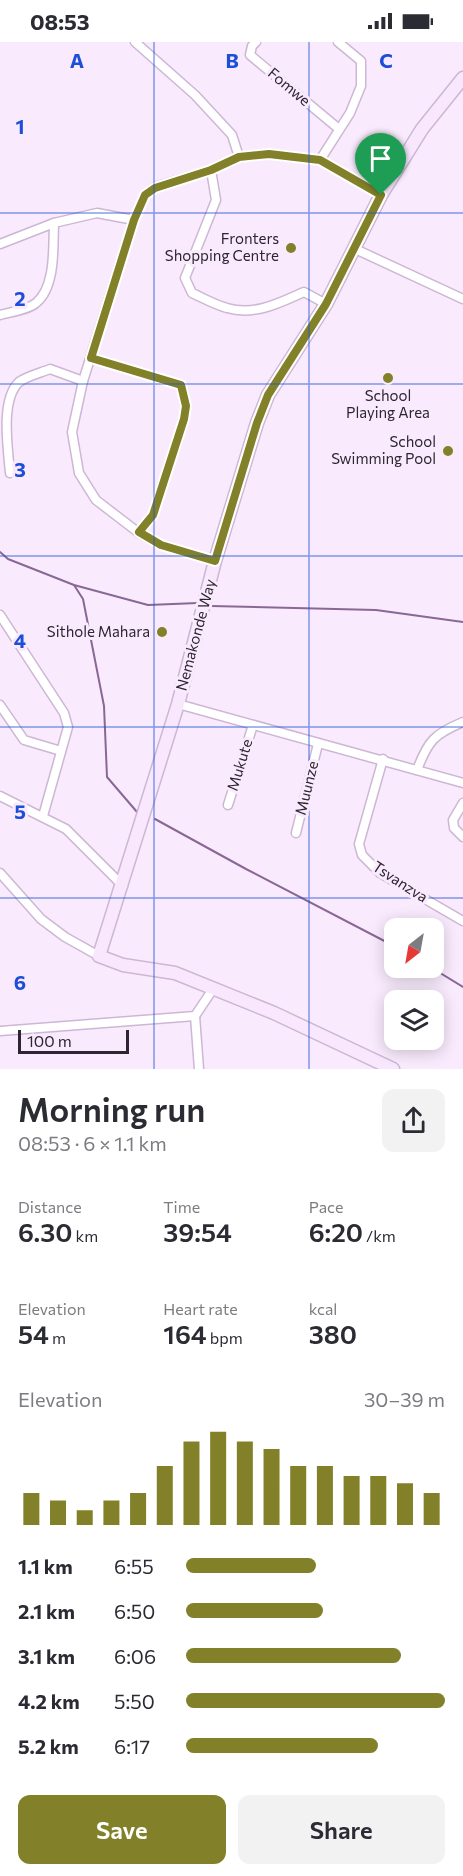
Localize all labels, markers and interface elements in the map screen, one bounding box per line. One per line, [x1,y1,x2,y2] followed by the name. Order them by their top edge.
[30,8,90,35] text: 08:53
[70,48,84,72] text: A
[225,48,239,72] text: B
[379,48,393,72] text: C
[265,63,315,109] street label: Fomwe
[15,114,25,138] text: 1
[355,133,406,195] pin
[364,142,397,175] icon: arrive
[165,229,279,264] place label: Fronters Shopping Centre
[284,241,298,255] marker: Fronters Shopping Centre
[14,286,26,310] text: 2
[381,371,395,385] marker: School Playing Area
[346,386,430,421] place label: School Playing Area
[331,432,436,467] place label: School Swimming Pool
[441,444,455,458] marker: School Swimming Pool
[14,457,26,481] text: 3
[171,577,219,693] street label: Nemakonde Way
[47,622,150,640] place label: Sithole Mahara
[155,625,169,639] marker: Sithole Mahara
[14,628,26,652] text: 4
[223,737,255,793] street label: Mukute
[291,759,321,817] street label: Muunze
[14,799,26,823] text: 5
[370,857,431,906] street label: Tsvanzva
[384,918,444,978] north arrow
[384,918,444,1050] map controls
[14,970,26,994] text: 6
[384,990,444,1050] button: layers
[18,1027,129,1055] scale bar
[27,1031,72,1050] text: 100 m
[18,1088,205,1129] text: Morning run
[382,1089,445,1152] button: share
[18,1131,167,1155] text: 08:53 · 6 × 1.1 km
[18,1197,82,1216] text: Distance
[163,1197,200,1216] text: Time
[309,1197,343,1216] text: Pace
[18,1216,72,1247] text: 6.30
[163,1216,232,1247] text: 39:54
[309,1216,363,1247] text: 6:20
[72,1226,98,1245] text: km
[363,1226,396,1245] text: /km
[18,1299,86,1318] text: Elevation
[163,1299,238,1318] text: Heart rate
[309,1299,337,1318] text: kcal
[18,1318,49,1349] text: 54
[163,1318,207,1349] text: 164
[309,1318,357,1349] text: 380
[49,1328,66,1347] text: m
[207,1328,243,1347] text: bpm
[18,1387,103,1411] text: Elevation
[364,1387,445,1411] text: 30–39 m
[18,1554,73,1578] text: 1.1 km
[114,1554,154,1578] text: 6:55
[18,1599,75,1623] text: 2.1 km
[114,1599,155,1623] text: 6:50
[18,1644,75,1668] text: 3.1 km
[114,1644,156,1668] text: 6:06
[18,1689,80,1713] text: 4.2 km
[114,1689,155,1713] text: 5:50
[18,1734,79,1758] text: 5.2 km
[114,1734,150,1758] text: 6:17
[18,1795,226,1864] button: Save
[238,1795,445,1864] button: Share

